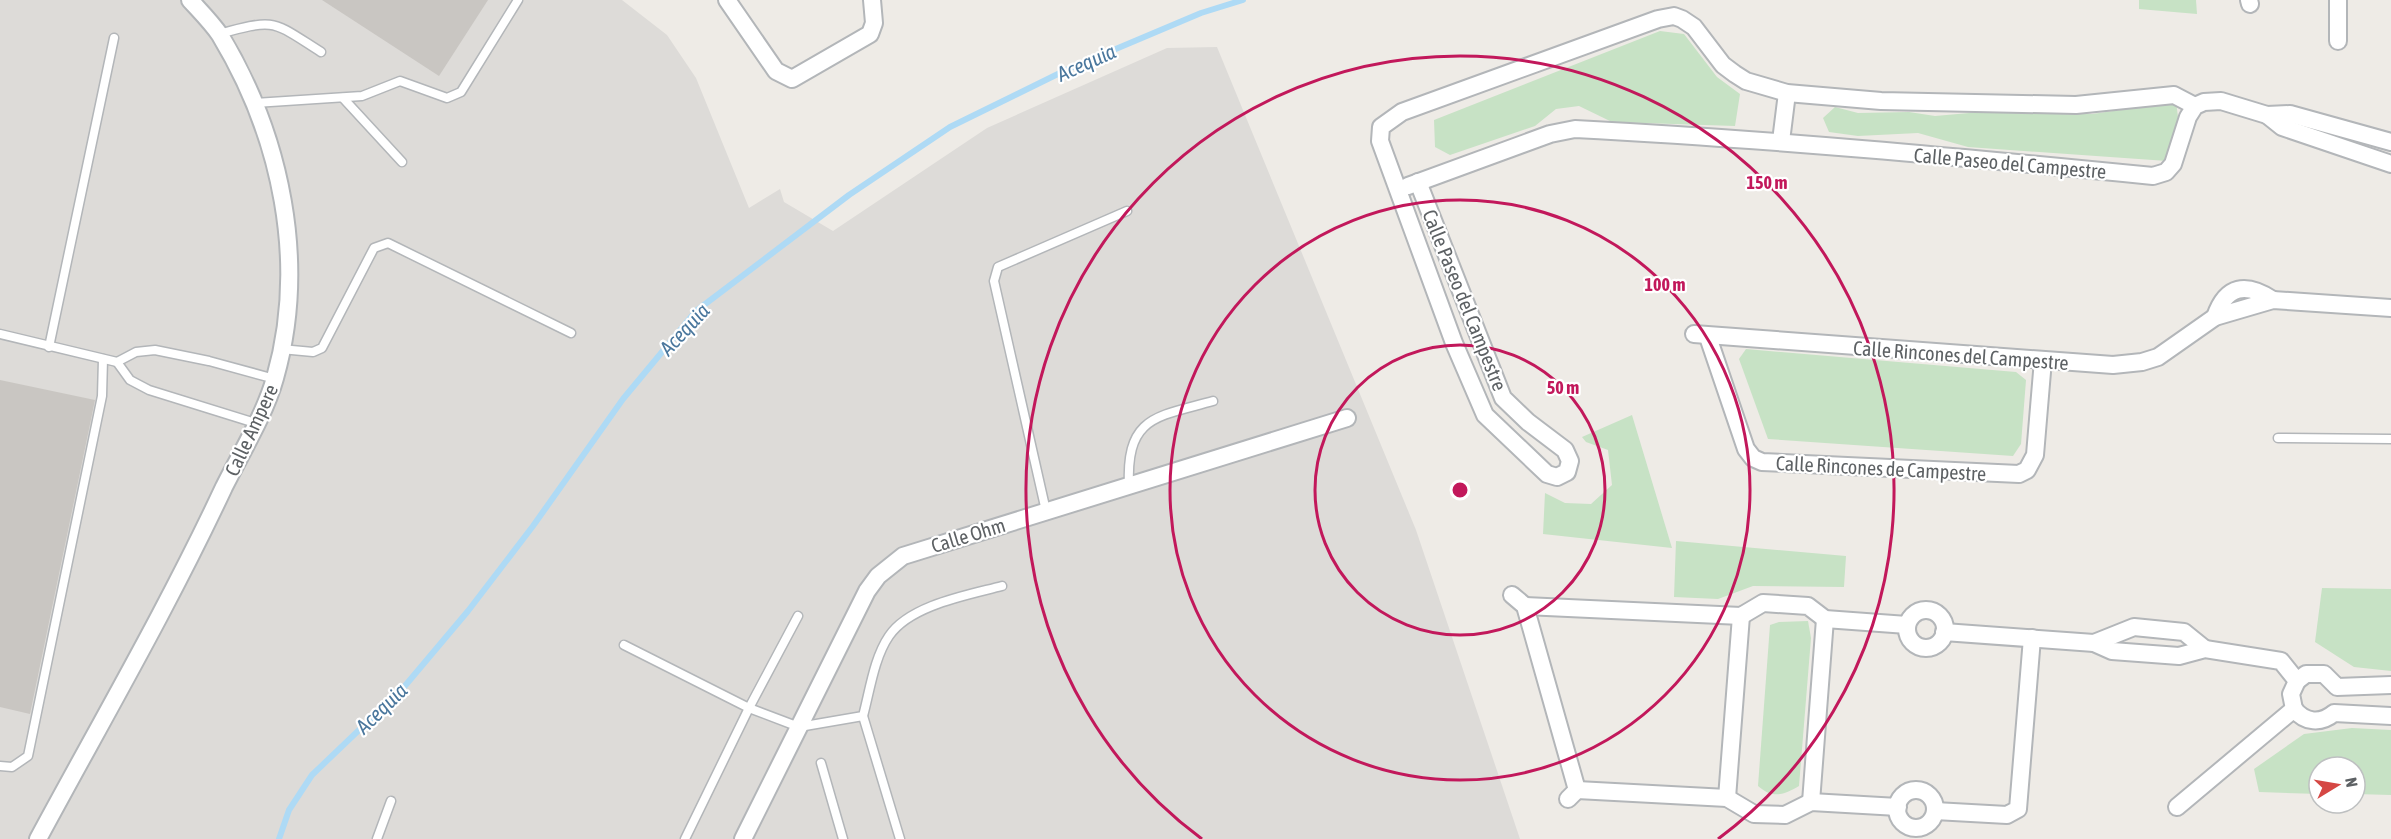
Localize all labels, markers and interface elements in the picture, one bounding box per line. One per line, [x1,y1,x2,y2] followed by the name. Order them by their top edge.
[1052,38,1119,86] water label: Acequia
[1913,143,2107,183] street label: Calle Paseo del Campestre
[1747,172,1787,193] text: 150 m
[1418,206,1512,394] street label: Calle Paseo del Campestre
[1645,274,1685,295] text: 100 m
[653,298,714,361] water label: Acequia
[1853,336,2069,374] street label: Calle Rincones del Campestre
[1547,377,1579,398] text: 50 m
[220,381,282,479] street label: Calle Ampere
[1775,451,1987,485] street label: Calle Rincones de Campestre
[1450,480,1470,500] centre of rings
[928,513,1008,557] street label: Calle Ohm
[350,678,412,739] water label: Acequia
[2307,755,2367,815] north arrow
[2342,776,2361,788] text: N

